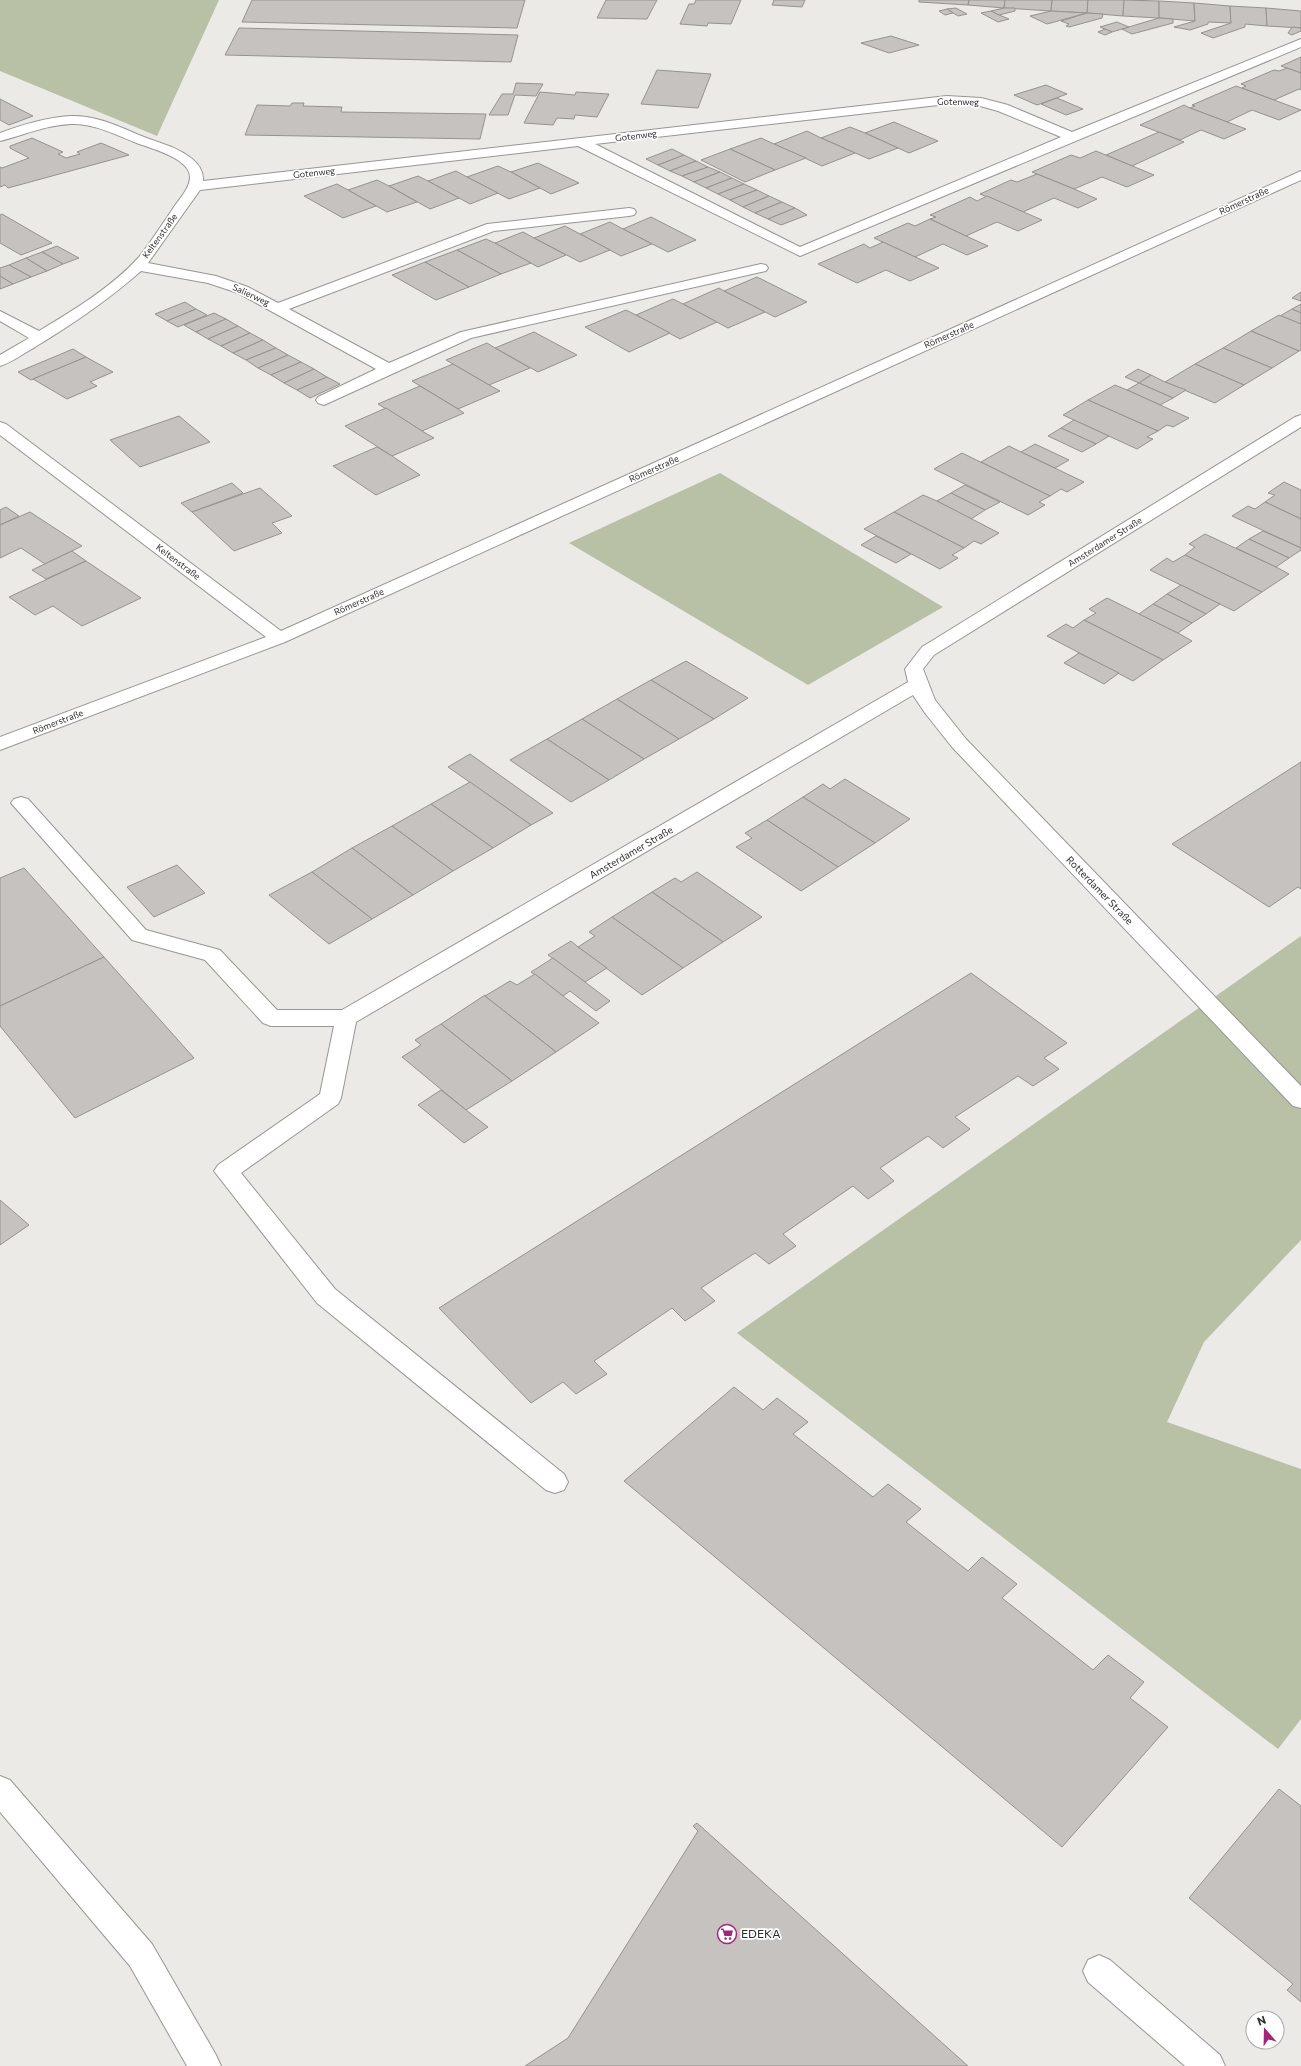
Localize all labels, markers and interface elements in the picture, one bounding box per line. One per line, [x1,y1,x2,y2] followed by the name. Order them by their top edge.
[937,96,979,107] street label: Gotenweg
[614,127,658,144] street label: Gotenweg
[292,165,336,180] street label: Gotenweg
[1217,184,1271,217] street label: Römerstraße
[140,211,180,260] street label: Keltenstraße
[231,281,272,308] street label: Salierweg
[922,319,976,350] street label: Römerstraße
[627,453,681,484] street label: Römerstraße
[1066,514,1144,569] street label: Amsterdamer Straße
[154,541,203,582] street label: Keltenstraße
[332,586,386,617] street label: Römerstraße
[31,707,85,736] street label: Römerstraße
[587,823,675,881] street label: Amsterdamer Straße
[1064,853,1136,927] street label: Rotterdamer Straße
[716,1923,738,1945] supermarket icon: EDEKA
[741,1926,780,1940] place label: EDEKA
[1245,2010,1285,2050] north arrow
[1255,2013,1268,2028] text: N

